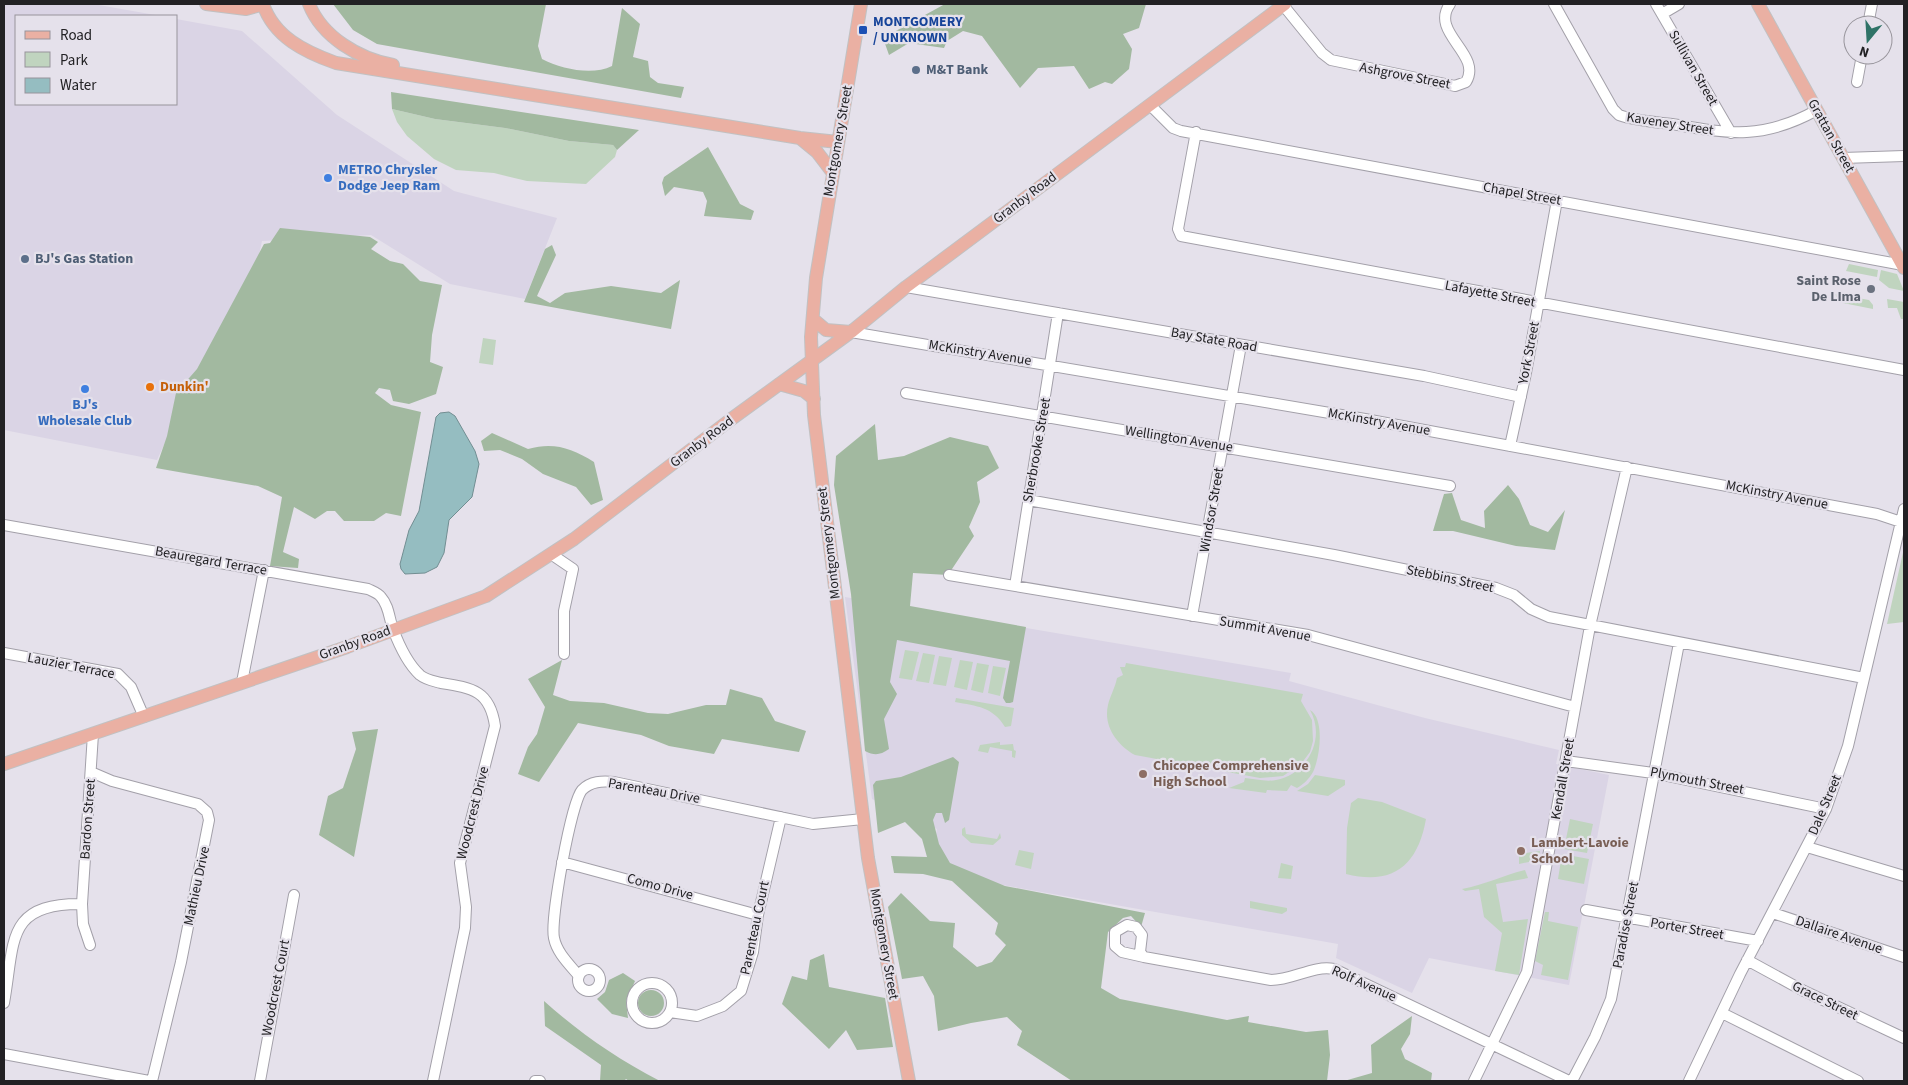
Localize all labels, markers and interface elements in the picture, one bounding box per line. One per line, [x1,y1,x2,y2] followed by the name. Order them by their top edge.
[873,12,963,48] place label: MONTGOMERY / UNKNOWN
[15,15,178,105] legend
[1843,15,1893,65] north arrow
[857,24,869,36] marker: MONTGOMERY / UNKNOWN
[60,25,92,46] text: Road
[1663,26,1723,110] street label: Sullivan Street
[1857,40,1872,62] text: N
[60,50,89,71] text: Park
[1358,57,1452,95] street label: Ashgrove Street
[926,60,988,80] place label: M&T Bank
[910,64,922,76] marker: M&T Bank
[60,75,97,96] text: Water
[818,84,858,198] street label: Montgomery Street
[1802,96,1860,177] street label: Grattan Street
[1625,107,1715,141] street label: Kaveney Street
[338,160,440,196] place label: METRO Chrysler Dodge Jeep Ram
[989,167,1061,229] street label: Granby Road
[322,172,334,184] marker: METRO Chrysler Dodge Jeep Ram
[1481,177,1563,211] street label: Chapel Street
[35,249,133,269] place label: BJ's Gas Station
[19,253,31,265] marker: BJ's Gas Station
[1796,271,1861,307] place label: Saint Rose De LIma
[1443,275,1537,313] street label: Lafayette Street
[1865,283,1877,295] marker: Saint Rose De LIma
[1513,320,1545,387] street label: York Street
[1169,323,1259,357] street label: Bay State Road
[927,335,1033,371] street label: McKinstry Avenue
[160,377,209,397] place label: Dunkin'
[144,381,156,393] marker: Dunkin'
[79,383,91,395] marker: BJ's Wholesale Club
[38,395,132,431] place label: BJ's Wholesale Club
[1018,396,1056,504] street label: Sherbrooke Street
[1326,403,1432,441] street label: McKinstry Avenue
[666,411,738,473] street label: Granby Road
[1124,421,1234,457] street label: Wellington Avenue
[1195,466,1229,554] street label: Windsor Street
[1724,475,1830,515] street label: McKinstry Avenue
[812,486,846,600] street label: Montgomery Street
[153,541,269,581] street label: Beauregard Terrace
[1404,560,1496,598] street label: Stebbins Street
[1218,611,1312,647] street label: Summit Avenue
[316,621,394,665] street label: Granby Road
[26,648,116,684] street label: Lauzier Terrace
[1546,736,1580,821] street label: Kendall Street
[1153,756,1309,792] place label: Chicopee Comprehensive High School
[1648,762,1746,800] street label: Plymouth Street
[452,764,494,862] street label: Woodcrest Drive
[1137,768,1149,780] marker: Chicopee Comprehensive High School
[1803,771,1847,838] street label: Dale Street
[607,773,701,809] street label: Parenteau Drive
[75,778,101,860] street label: Bardon Street
[1531,833,1629,869] place label: Lambert-Lavoie School
[179,844,215,927] street label: Mathieu Drive
[1515,845,1527,857] marker: Lambert-Lavoie School
[625,869,695,905] street label: Como Drive
[735,879,775,977] street label: Parenteau Court
[1608,880,1644,970] street label: Paradise Street
[864,887,904,1001] street label: Montgomery Street
[1793,911,1885,959] street label: Dallaire Avenue
[1649,913,1726,945] street label: Porter Street
[257,938,295,1038] street label: Woodcrest Court
[1328,961,1400,1007] street label: Rolf Avenue
[1789,976,1862,1026] street label: Grace Street

